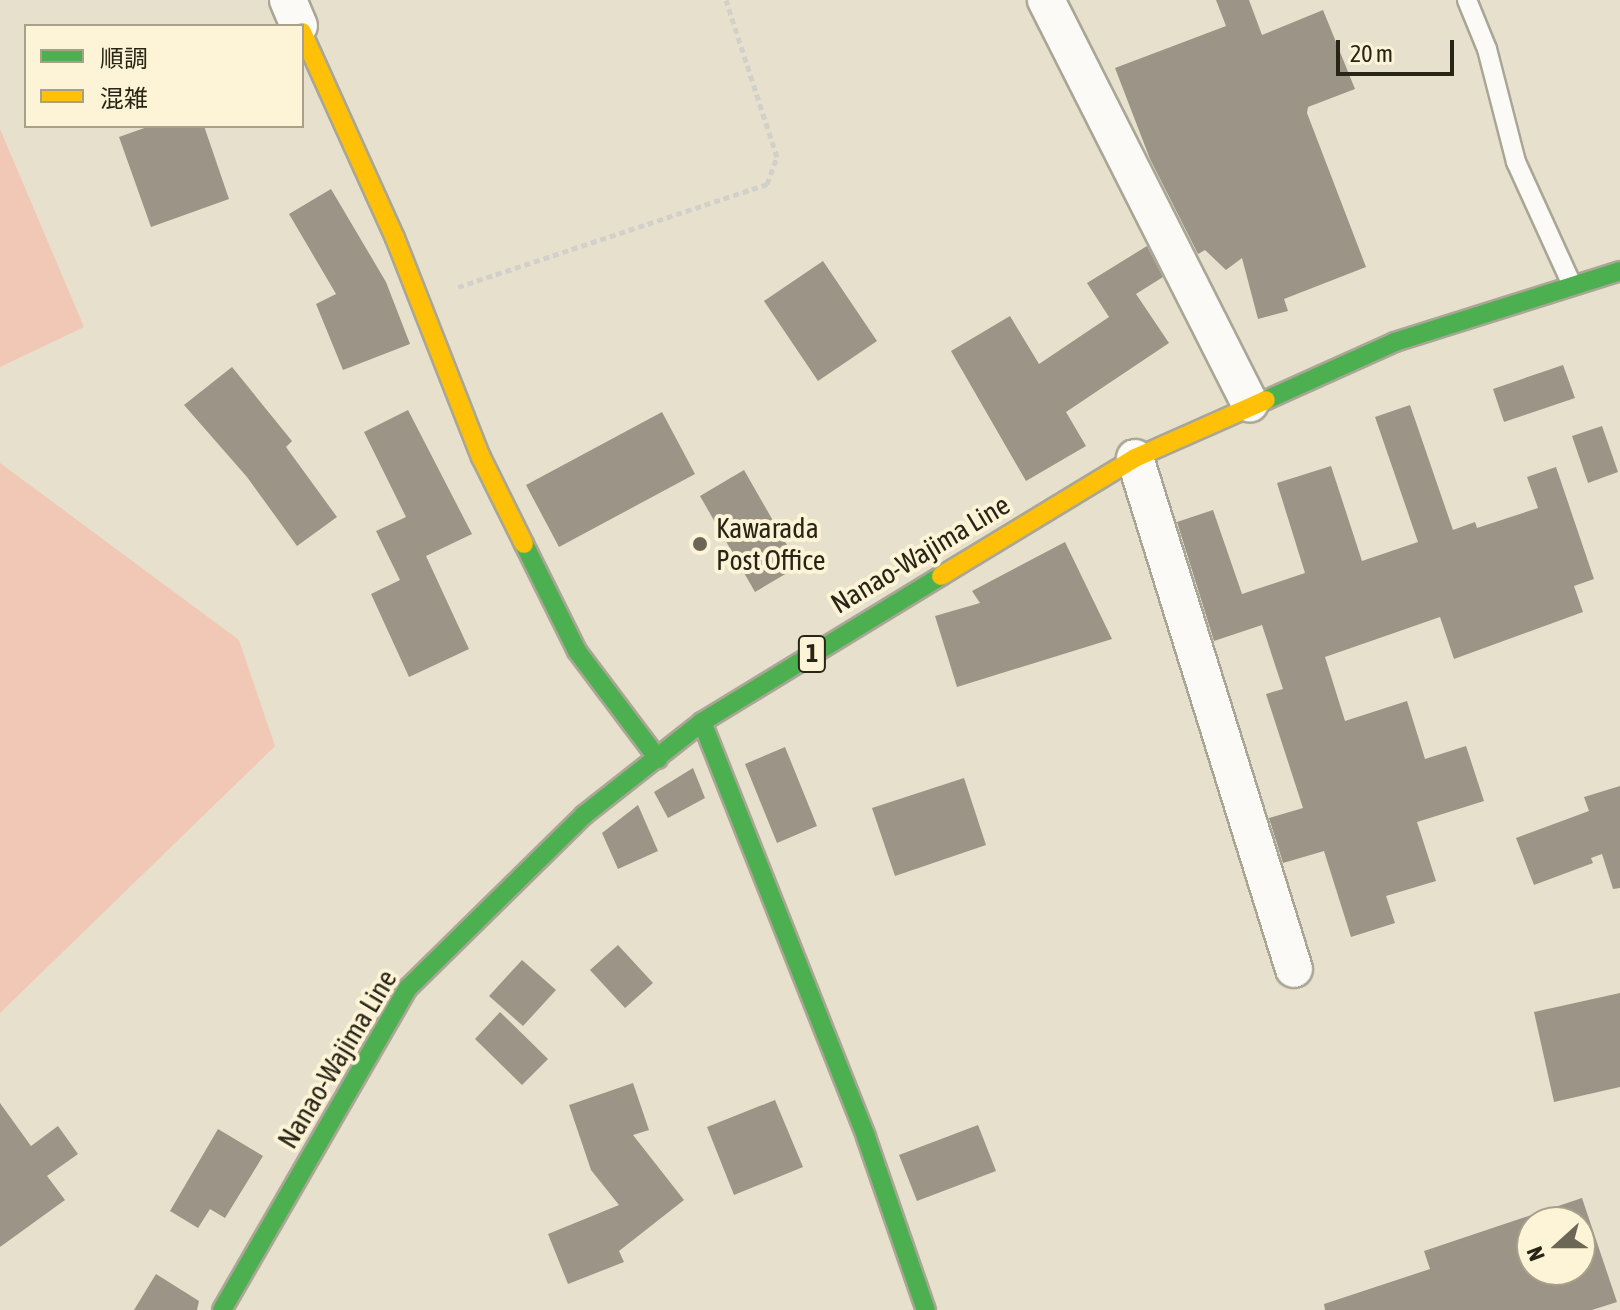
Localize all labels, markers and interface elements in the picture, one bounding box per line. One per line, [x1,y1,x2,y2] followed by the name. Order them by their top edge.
[24,24,304,128] legend
[1340,24,1458,74] scale bar
[1350,40,1393,67] text: 20 m
[100,45,148,72] text: 順調
[100,85,148,112] text: 混雑
[825,488,1015,620] street label: Nanao-Wajima Line
[716,511,825,577] place label: Kawarada Post Office
[691,535,709,553] marker: Kawarada Post Office
[796,632,828,676] road number: 1
[271,964,403,1154] street label: Nanao-Wajima Line
[1516,1206,1596,1286] north arrow
[1521,1243,1550,1265] text: N

